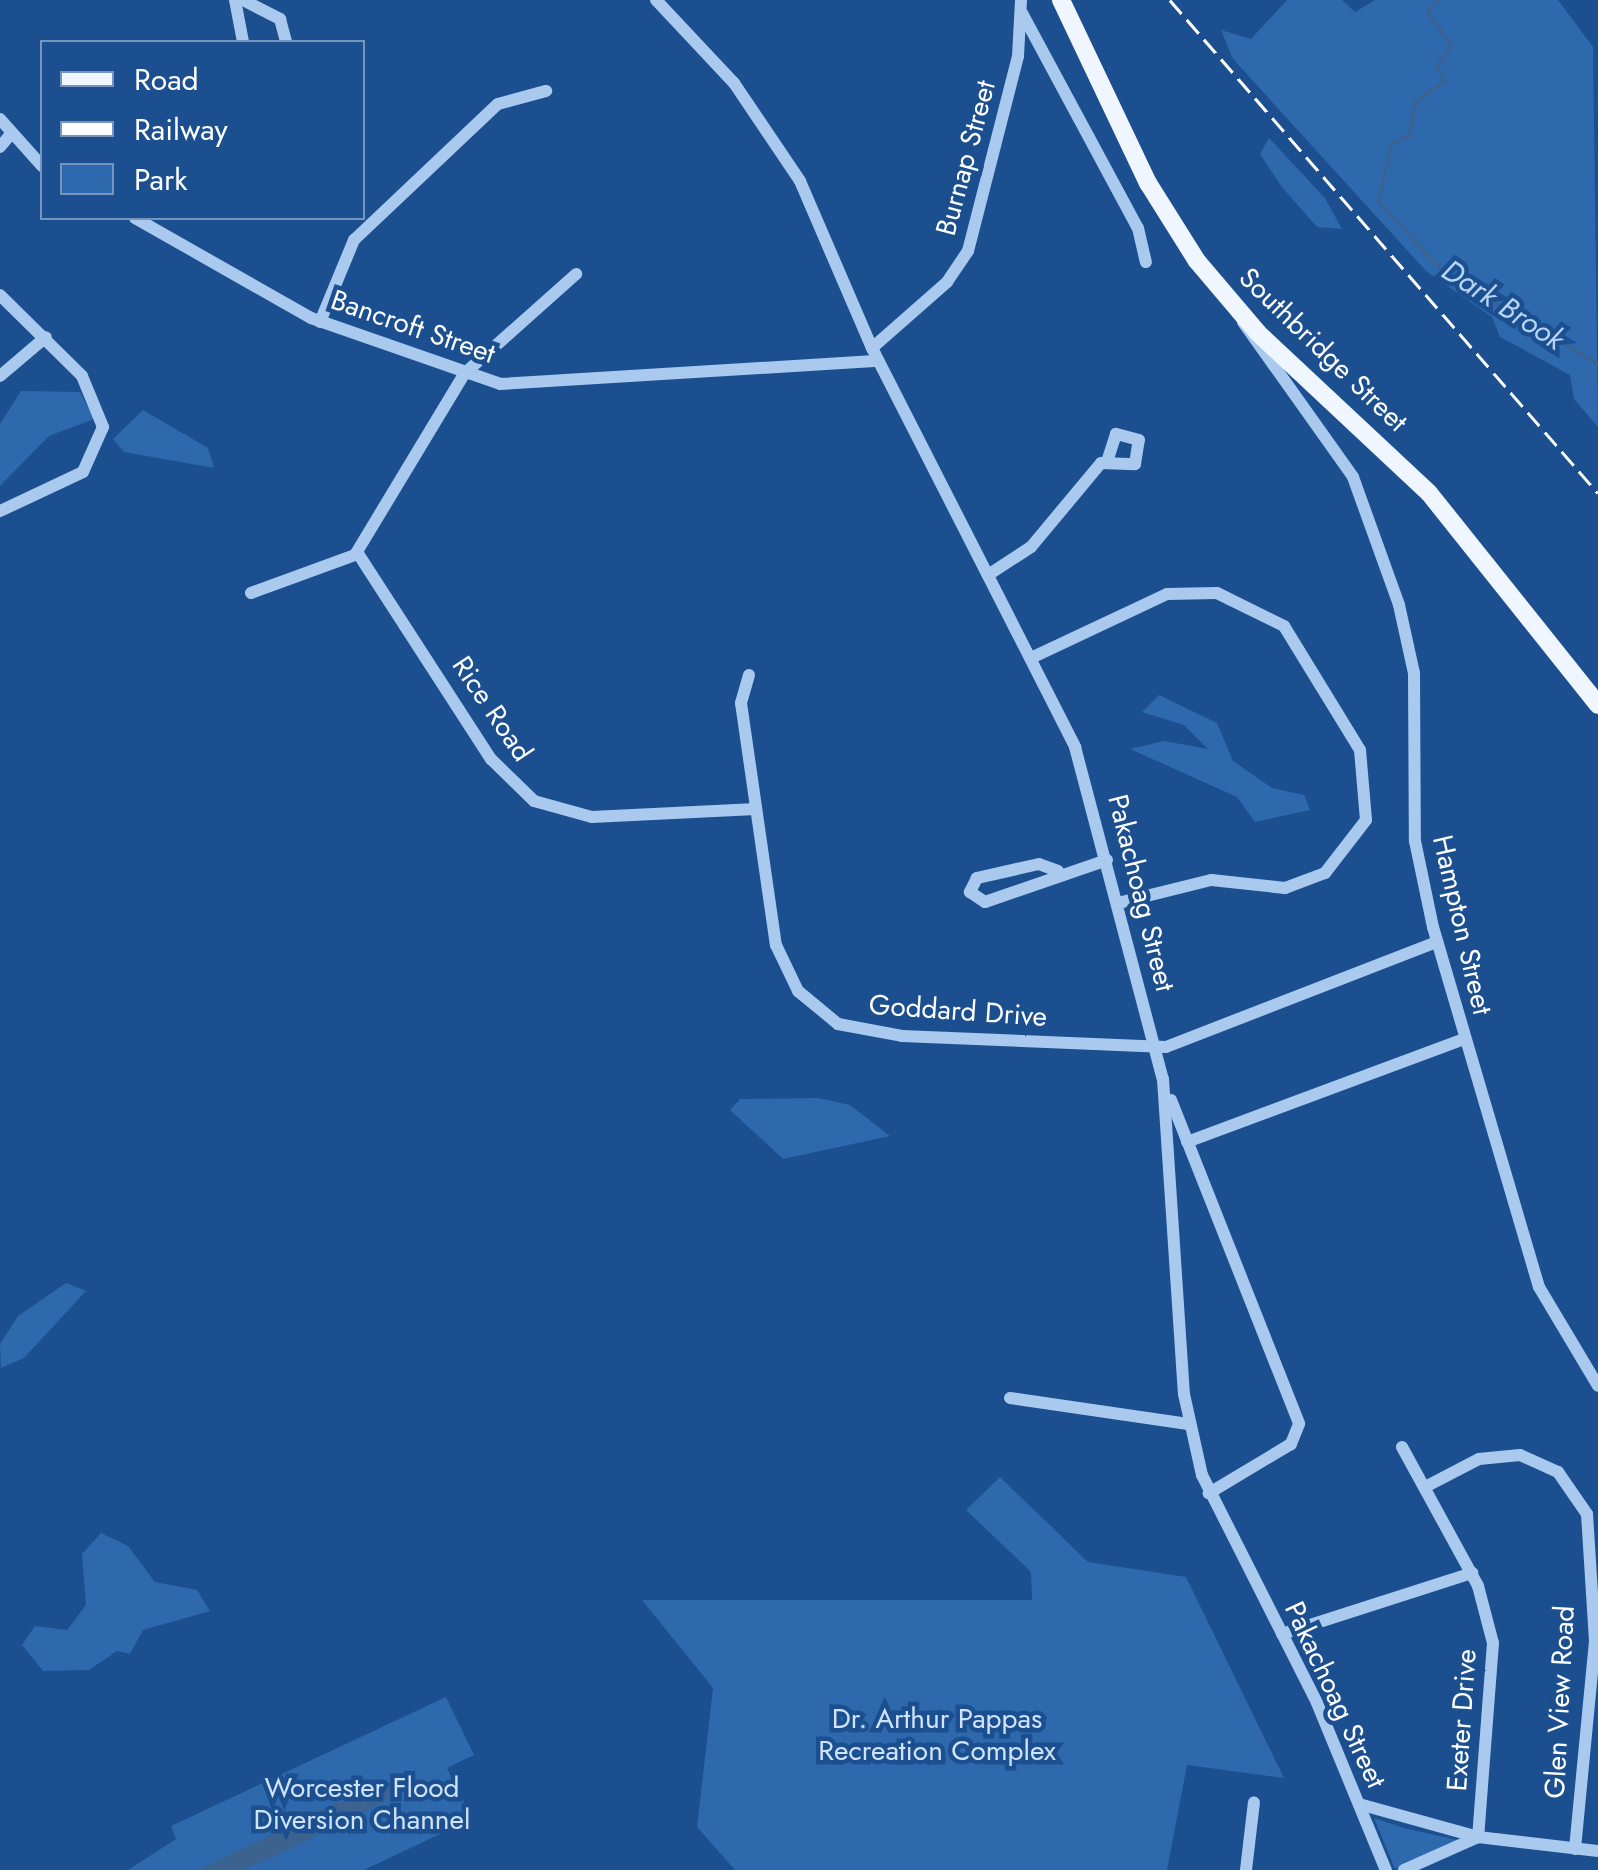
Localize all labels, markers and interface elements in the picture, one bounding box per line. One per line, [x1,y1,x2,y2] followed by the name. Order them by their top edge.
[40,40,365,220] legend
[134,58,199,101] text: Road
[929,77,1003,239] street label: Burnap Street
[134,108,228,151] text: Railway
[134,158,187,201] text: Park
[1435,252,1571,358] water label: Dark Brook
[1232,261,1414,439] street label: Southbridge Street
[326,283,500,371] street label: Bancroft Street
[445,650,539,768] street label: Rice Road
[1100,791,1182,995] street label: Pakachoag Street
[1425,832,1499,1018] street label: Hampton Street
[868,988,1048,1034] street label: Goddard Drive
[1277,1596,1393,1794] street label: Pakachoag Street
[1538,1605,1582,1799] street label: Glen View Road
[1440,1648,1484,1792] street label: Exeter Drive
[818,1702,1056,1768] park label: Dr. Arthur Pappas Recreation Complex
[254,1771,470,1837] park label: Worcester Flood Diversion Channel

